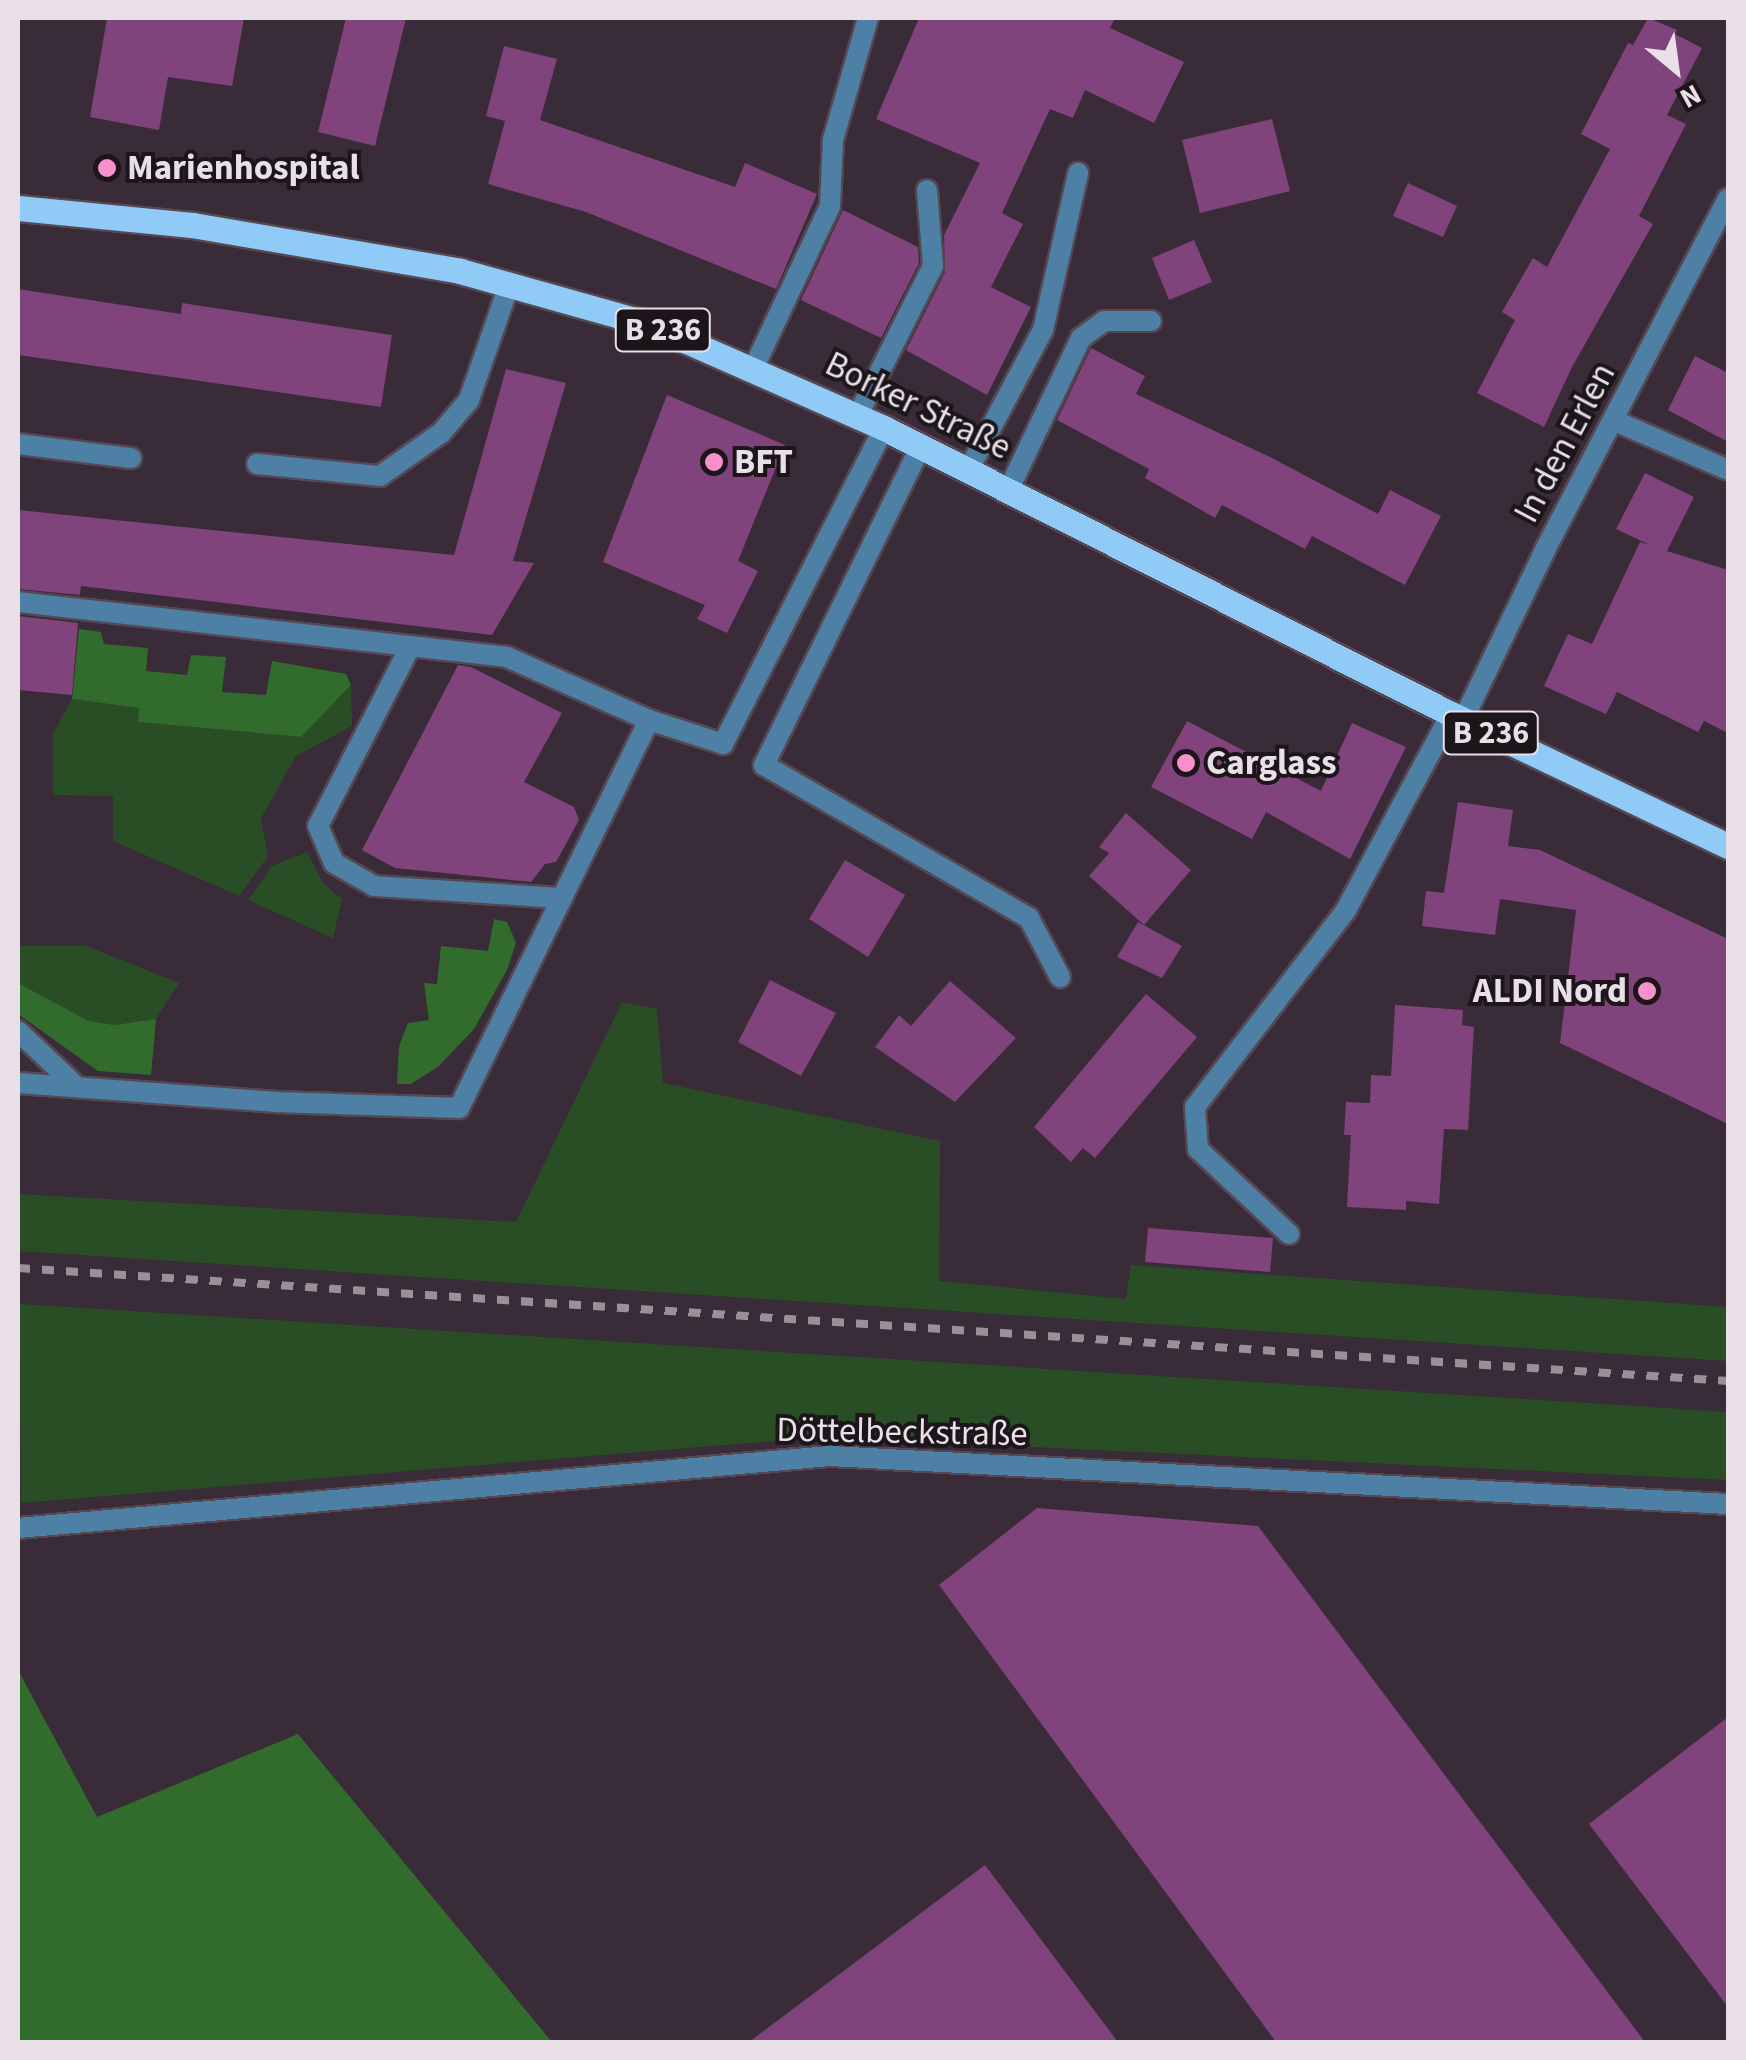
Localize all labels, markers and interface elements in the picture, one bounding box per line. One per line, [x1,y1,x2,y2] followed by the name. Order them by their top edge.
[1626,20,1726,120] north arrow
[1673,74,1708,118] text: N
[127,147,359,189] place label: Marienhospital
[96,157,118,179] marker: Marienhospital
[613,303,713,357] road number: B 236
[818,343,1018,469] street label: Borker Straße
[1506,356,1624,530] street label: In den Erlen
[734,441,793,483] place label: BFT
[703,451,725,473] marker: BFT
[1441,706,1541,760] road number: B 236
[1206,742,1337,784] place label: Carglass
[1175,752,1197,774] marker: Carglass
[1473,970,1627,1012] place label: ALDI Nord
[1636,980,1658,1002] marker: ALDI Nord
[776,1409,1028,1455] street label: Döttelbeckstraße

